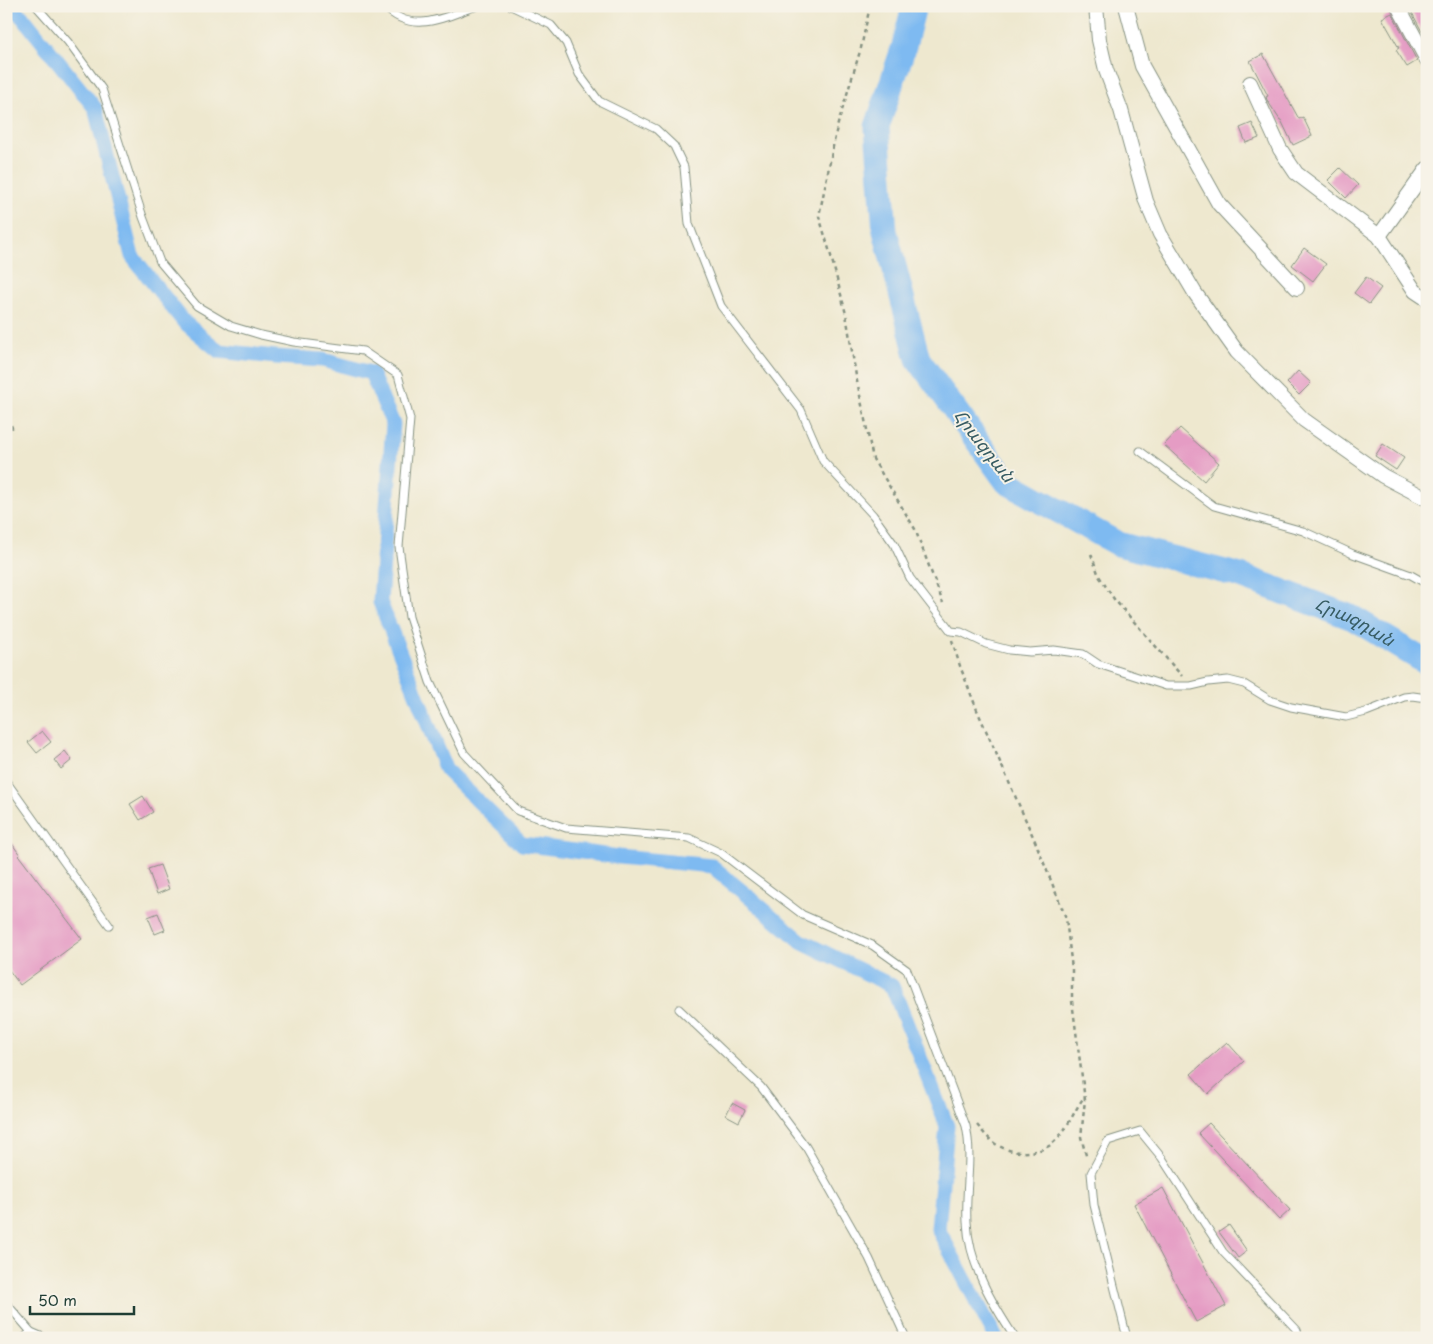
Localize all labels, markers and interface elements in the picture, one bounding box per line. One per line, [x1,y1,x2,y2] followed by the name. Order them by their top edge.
[948,403,1023,488] water label: Հրազդան
[1311,590,1401,653] water label: Հրազդան
[30,1284,134,1316] scale bar
[38,1288,77,1311] text: 50 m

